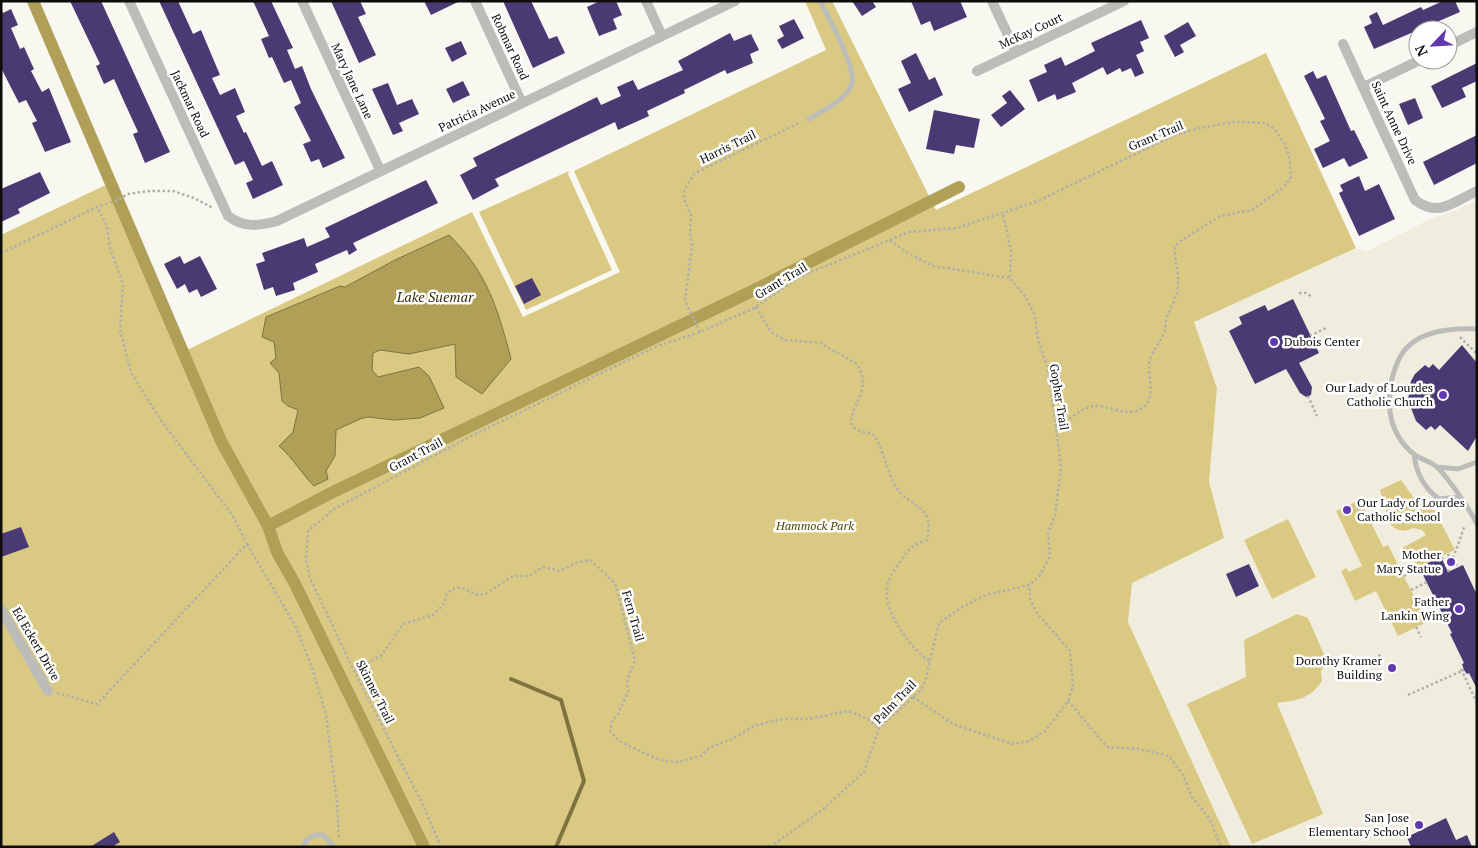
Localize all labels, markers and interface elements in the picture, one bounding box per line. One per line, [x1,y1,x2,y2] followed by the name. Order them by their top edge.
[996,9,1066,52] street label: McKay Court
[489,11,532,83] street label: Robmar Road
[1408,20,1458,70] north arrow
[328,40,377,121] street label: Mary Jane Lane
[1410,42,1432,60] text: N
[168,68,213,140] street label: Jackmar Road
[1369,79,1420,167] street label: Saint Anne Drive
[436,86,518,135] street label: Patricia Avenue
[1126,117,1186,154] street label: Grant Trail
[697,126,759,167] street label: Harris Trail
[752,259,810,302] street label: Grant Trail
[396,287,474,306] water label: Lake Suemar
[1284,334,1360,349] place label: Dubois Center
[1268,336,1280,348] marker: Dubois Center
[1047,363,1072,432] street label: Gopher Trail
[1325,380,1433,409] place label: Our Lady of Lourdes Catholic Church
[1437,389,1449,401] marker: Our Lady of Lourdes Catholic Church
[386,434,445,475] street label: Grant Trail
[1357,495,1465,524] place label: Our Lady of Lourdes Catholic School
[1341,504,1353,516] marker: Our Lady of Lourdes Catholic School
[775,518,854,533] park label: Hammock Park
[1376,547,1441,576] place label: Mother Mary Statue
[1445,556,1457,568] marker: Mother Mary Statue
[619,589,648,643] street label: Fern Trail
[1381,594,1450,623] place label: Father Lankin Wing
[1453,603,1465,615] marker: Father Lankin Wing
[9,605,63,683] street label: Ed Eckert Drive
[1296,653,1383,682] place label: Dorothy Kramer Building
[353,658,398,726] street label: Skinner Trail
[1386,662,1398,674] marker: Dorothy Kramer Building
[870,676,919,727] street label: Palm Trail
[1309,810,1409,839] place label: San Jose Elementary School
[1413,819,1425,831] marker: San Jose Elementary School

